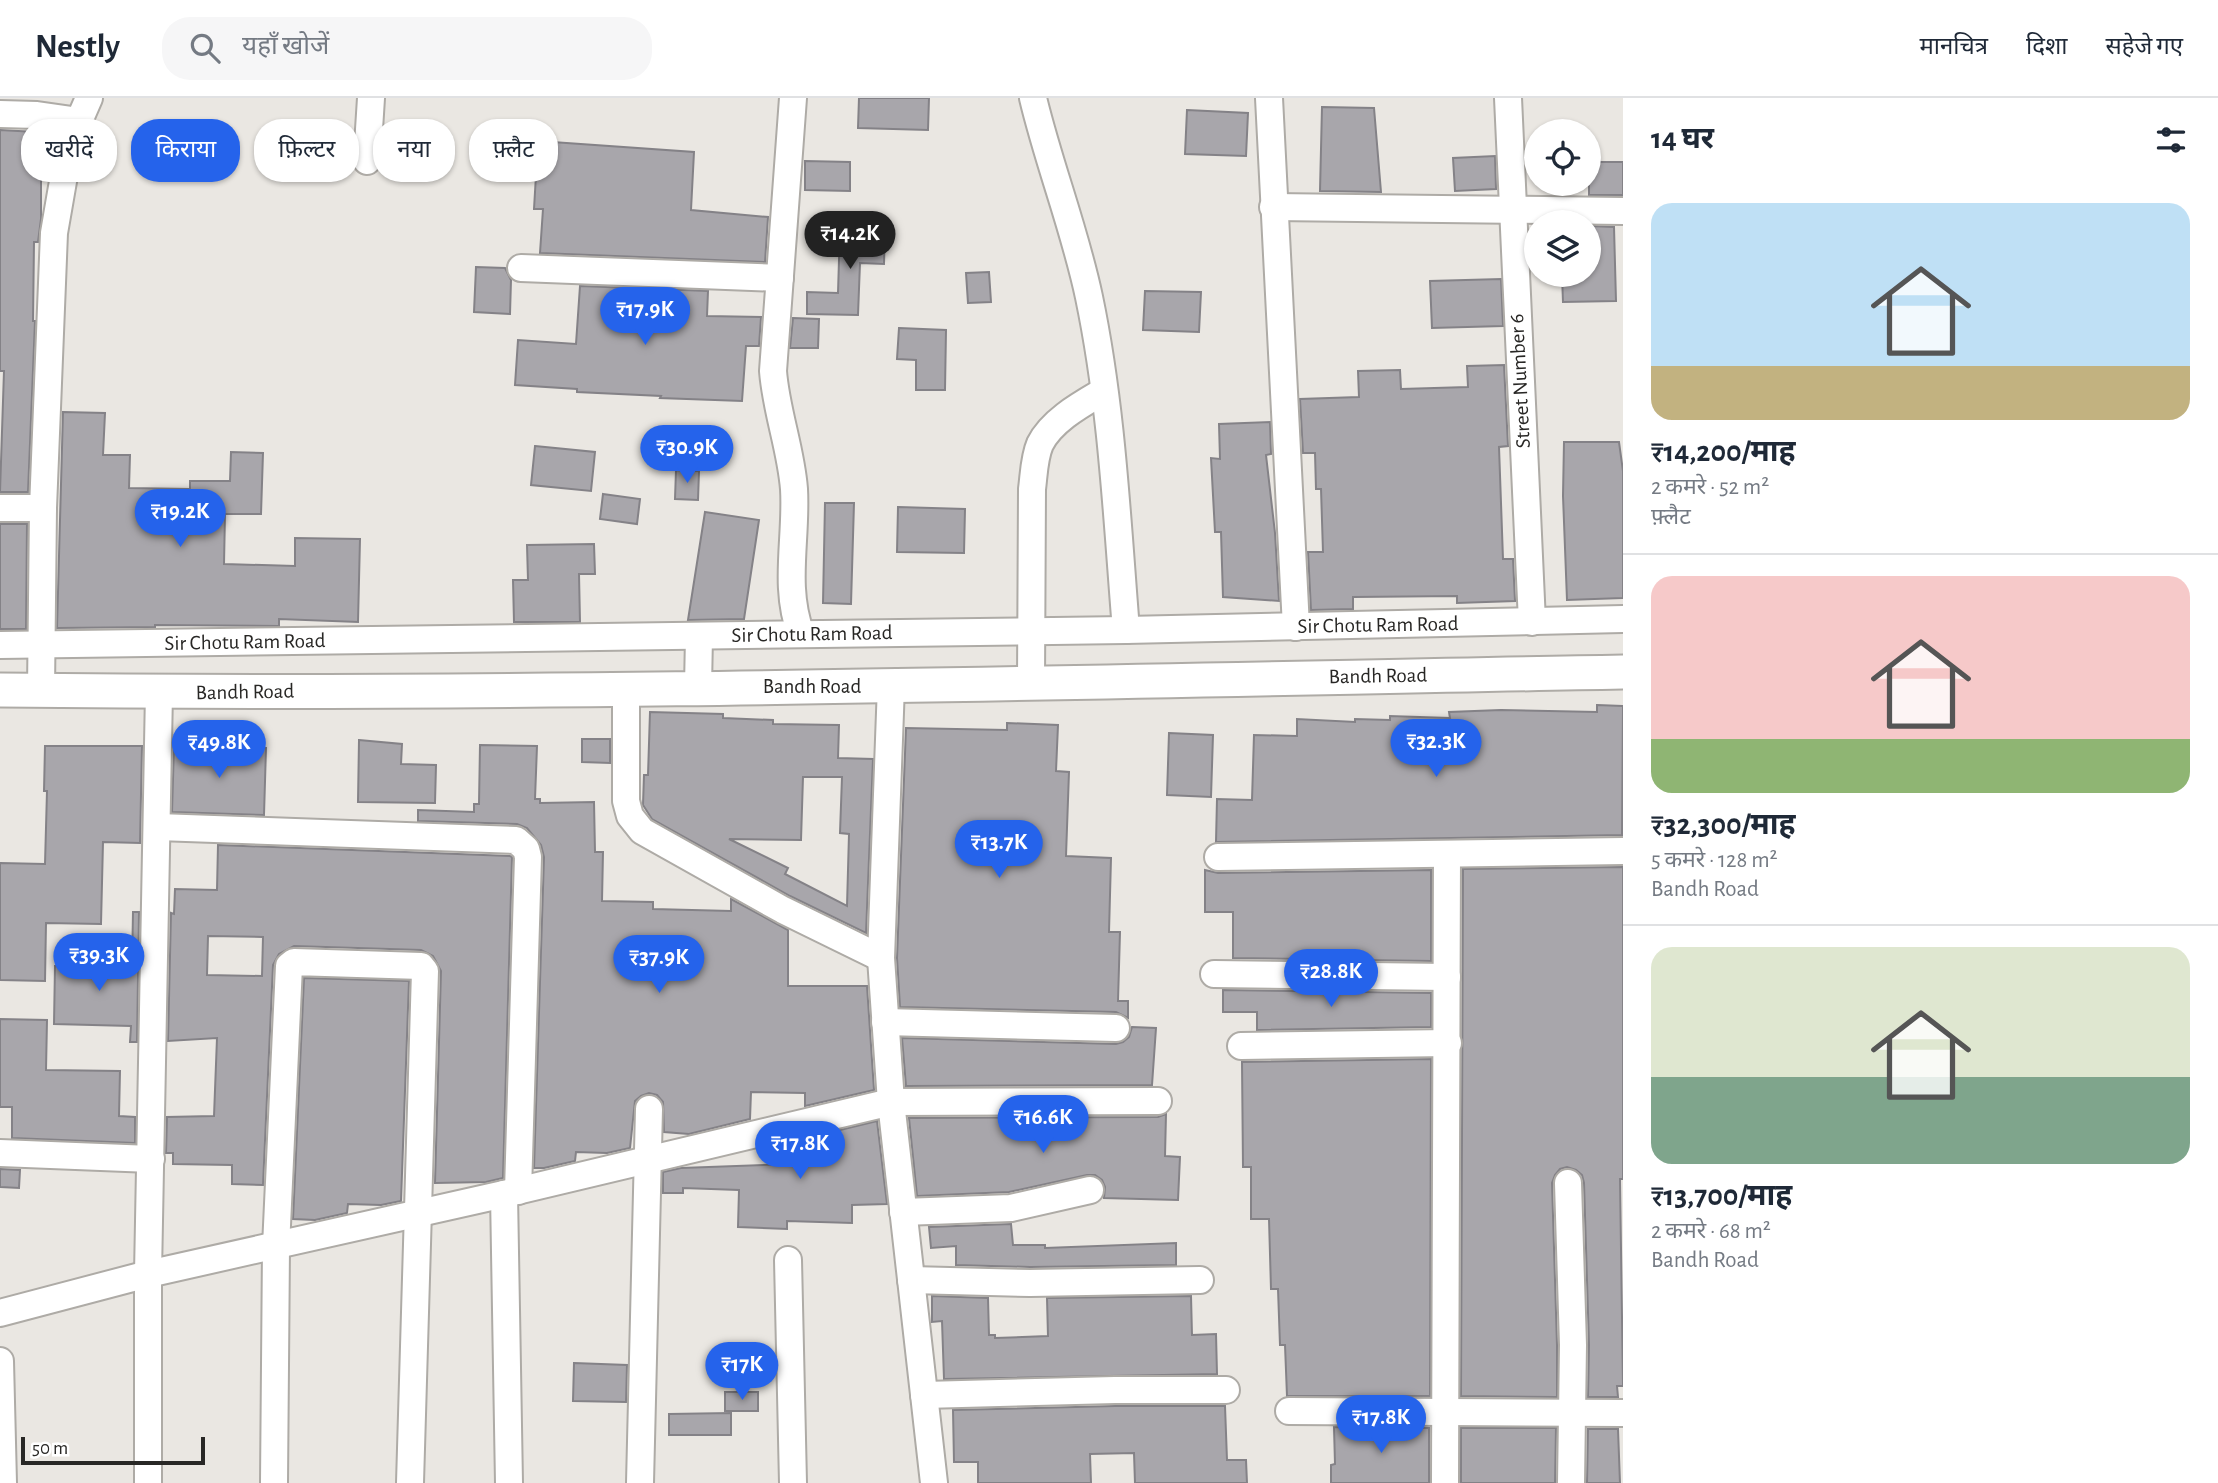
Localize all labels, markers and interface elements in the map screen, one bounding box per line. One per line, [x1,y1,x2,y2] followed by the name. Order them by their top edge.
[162,17,652,80] search box
[186,29,224,67] icon: search
[35,31,120,64] text: Nestly
[242,33,329,59] text: यहाँ खोजें
[1919,35,1988,59] text: मानचित्र
[2026,35,2067,59] text: दिशा
[2105,35,2183,59] text: सहेजे गए
[21,119,117,182] chip: खरीदें
[131,119,240,182] chip: किराया
[254,119,359,182] chip: फ़िल्टर
[373,119,455,182] chip: नया
[469,119,558,182] chip: फ़्लैट
[1524,119,1601,287] map controls
[1524,119,1601,196] button: locate
[2152,121,2190,159] icon: filters
[1651,124,1714,154] text: 14 घर
[1524,210,1601,287] button: layers
[793,212,907,271] pin: ₹14.2K
[820,222,880,245] text: ₹14.2K
[1858,248,1984,374] icon: home
[588,288,702,347] pin: ₹17.9K
[616,298,674,321] text: ₹17.9K
[1506,313,1534,449] street label: Street Number 6
[630,426,744,485] pin: ₹30.9K
[656,436,718,459] text: ₹30.9K
[1651,437,1796,467] text: ₹14,200/माह
[1651,476,1769,499] text: 2 कमरे · 52 m²
[123,490,237,549] pin: ₹19.2K
[151,500,209,523] text: ₹19.2K
[1651,506,1691,529] text: फ़्लैट
[1297,613,1459,637] street label: Sir Chotu Ram Road
[1858,621,1984,747] icon: home
[731,622,893,646] street label: Sir Chotu Ram Road
[164,630,326,654] street label: Sir Chotu Ram Road
[1329,665,1428,687] street label: Bandh Road
[763,676,861,697] street label: Bandh Road
[196,681,295,703] street label: Bandh Road
[162,720,276,780] pin: ₹49.8K
[1379,720,1493,779] pin: ₹32.3K
[1407,730,1466,753] text: ₹32.3K
[188,731,250,754] text: ₹49.8K
[1651,810,1796,840] text: ₹32,300/माह
[942,820,1056,880] pin: ₹13.7K
[971,831,1027,854] text: ₹13.7K
[1651,849,1778,872] text: 5 कमरे · 128 m²
[1651,878,1759,901] text: Bandh Road
[42,934,156,993] pin: ₹39.3K
[602,936,716,995] pin: ₹37.9K
[69,944,129,967] text: ₹39.3K
[629,946,689,969] text: ₹37.9K
[1274,950,1388,1009] pin: ₹28.8K
[1300,960,1362,983] text: ₹28.8K
[1858,992,1984,1118] icon: home
[986,1096,1100,1155] pin: ₹16.6K
[1014,1106,1072,1129] text: ₹16.6K
[743,1122,857,1181] pin: ₹17.8K
[771,1132,829,1155] text: ₹17.8K
[1651,1181,1792,1211] text: ₹13,700/माह
[1651,1220,1771,1243] text: 2 कमरे · 68 m²
[1651,1249,1759,1272] text: Bandh Road
[701,1342,783,1402] pin: ₹17K
[721,1353,763,1376] text: ₹17K
[1324,1396,1438,1455] pin: ₹17.8K
[1352,1406,1410,1429] text: ₹17.8K
[21,1434,205,1466] scale bar
[32,1439,68,1458] text: 50 m

